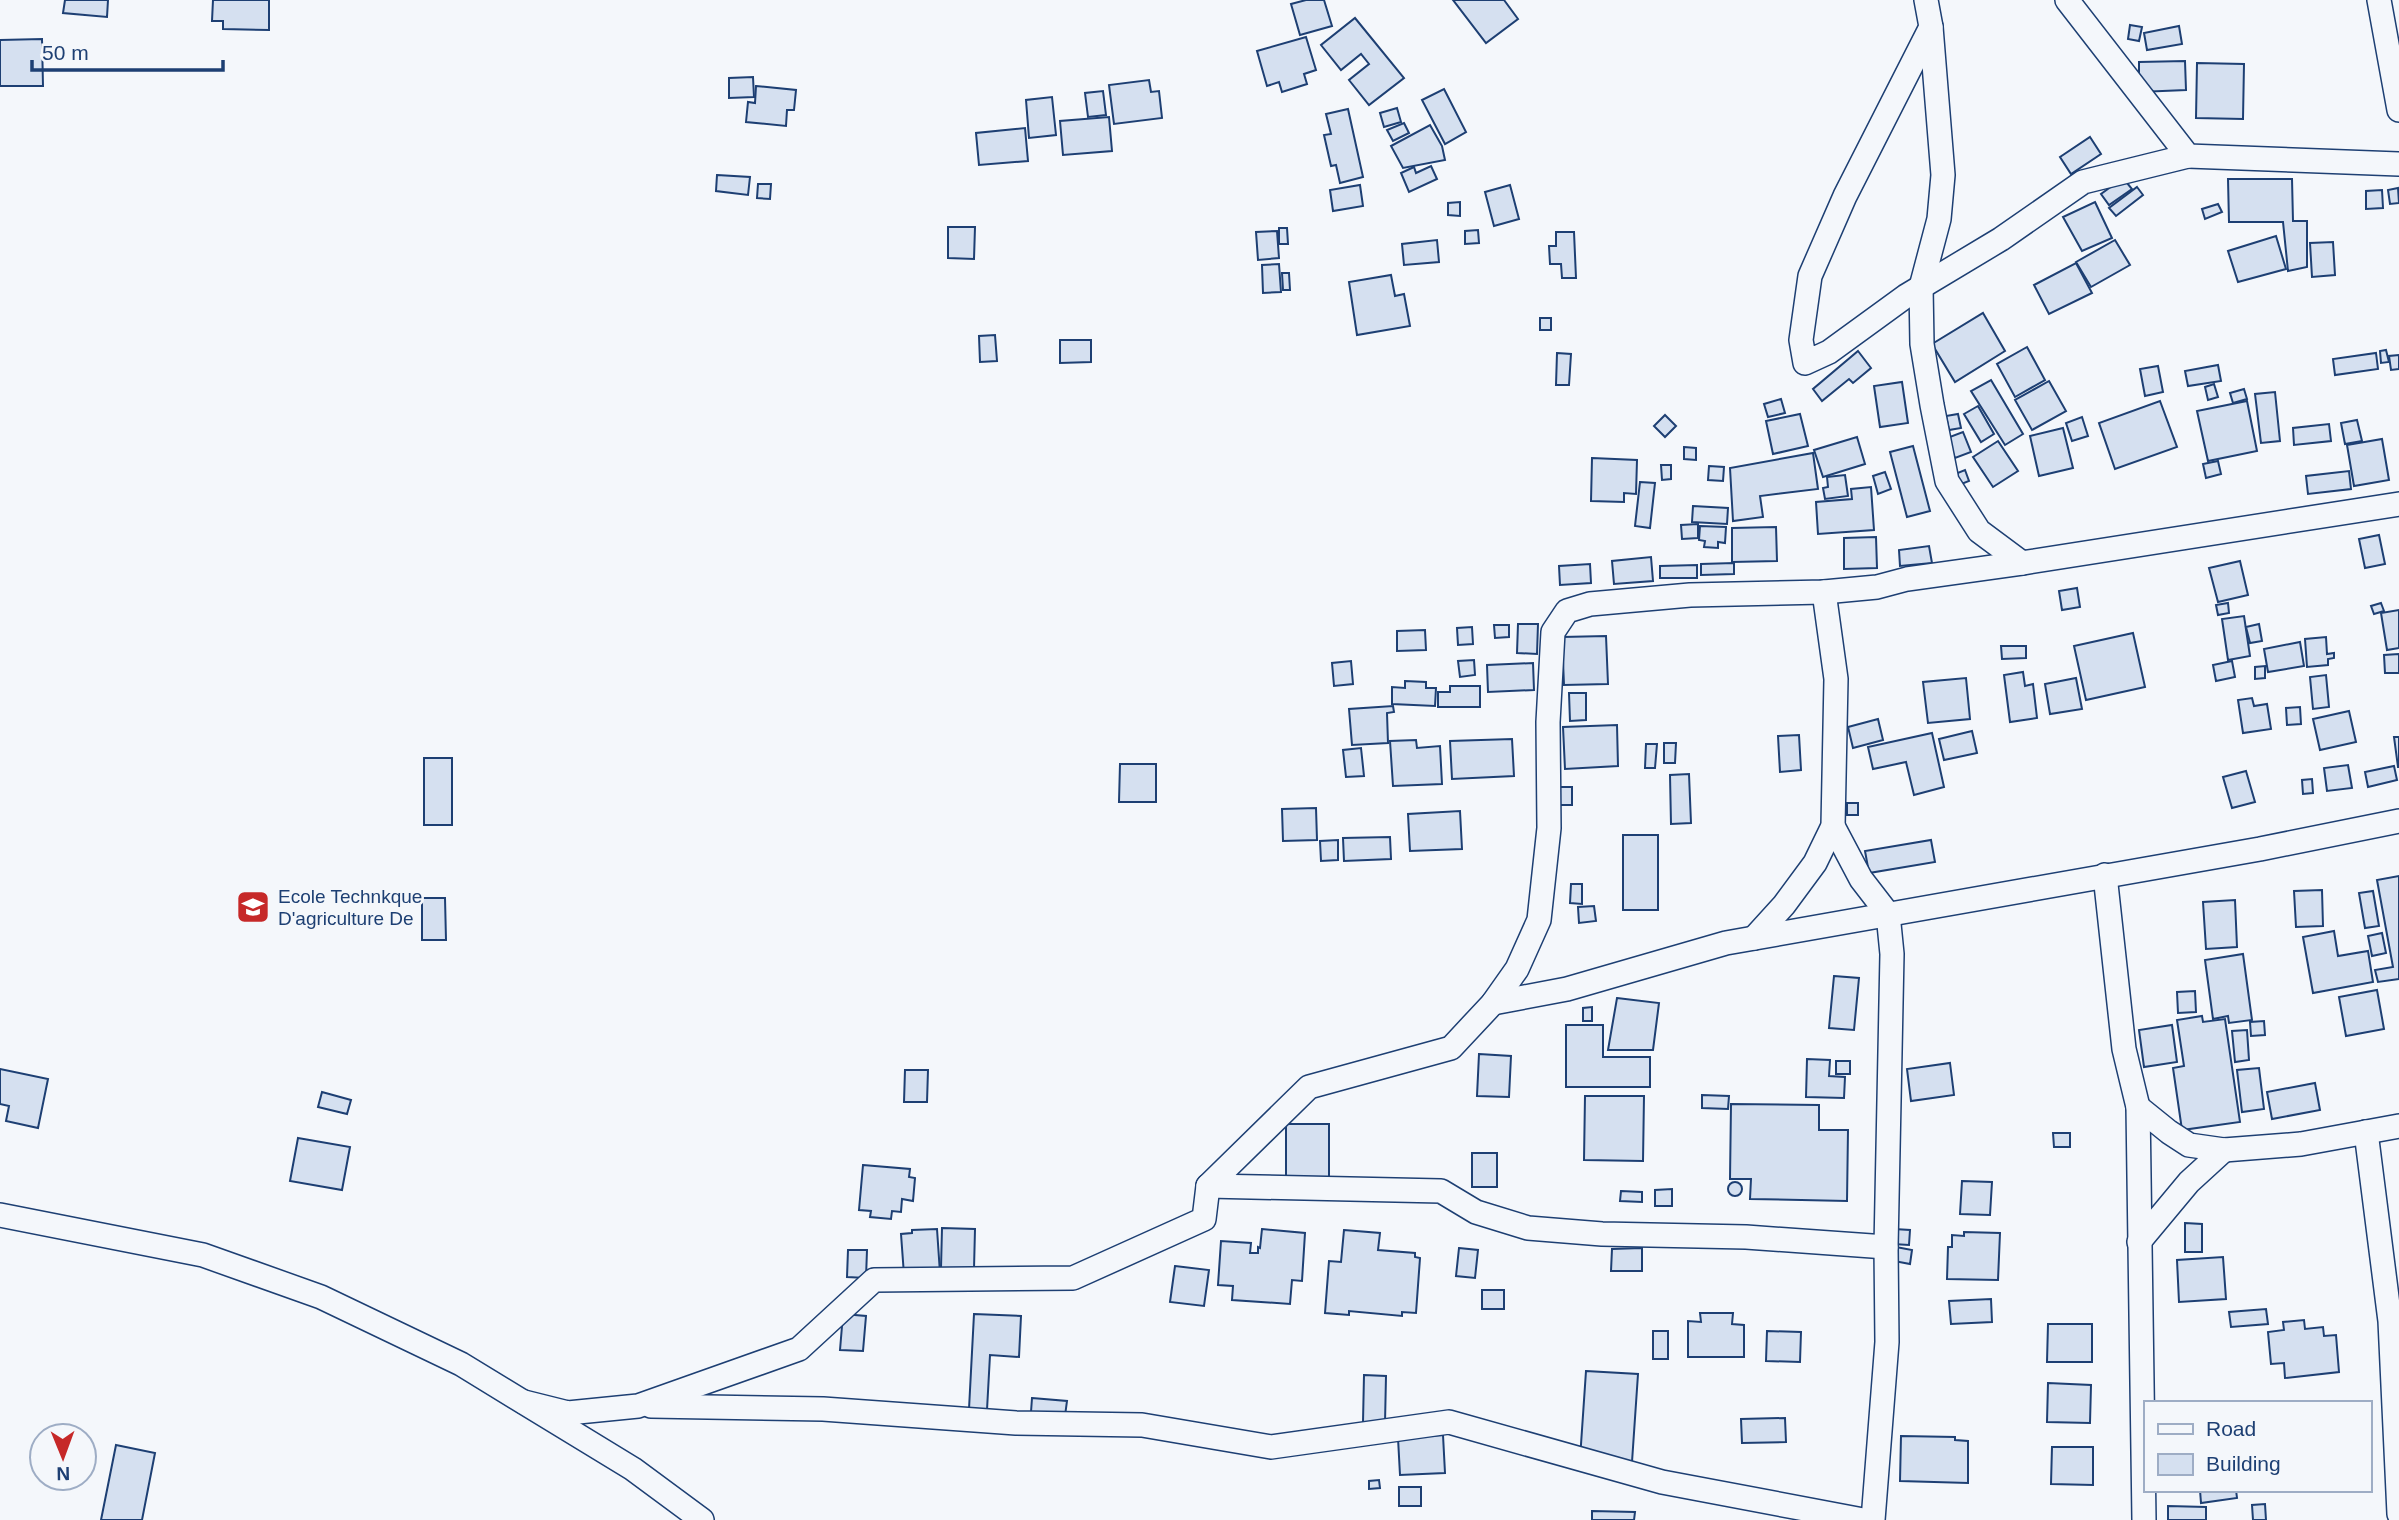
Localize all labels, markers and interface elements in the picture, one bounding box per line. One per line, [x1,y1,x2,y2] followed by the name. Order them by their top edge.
[32,28,222,72] scale bar
[42,41,89,64] text: 50 m
[278,886,422,929] place label: Ecole Technkque D'agriculture De
[234,888,272,926] school or university icon: Ecole Technkque D'agriculture De
[2144,1401,2371,1492] legend
[2206,1417,2256,1440] text: Road
[28,1422,98,1492] north arrow
[2206,1452,2281,1475] text: Building
[56,1463,70,1484] text: N

